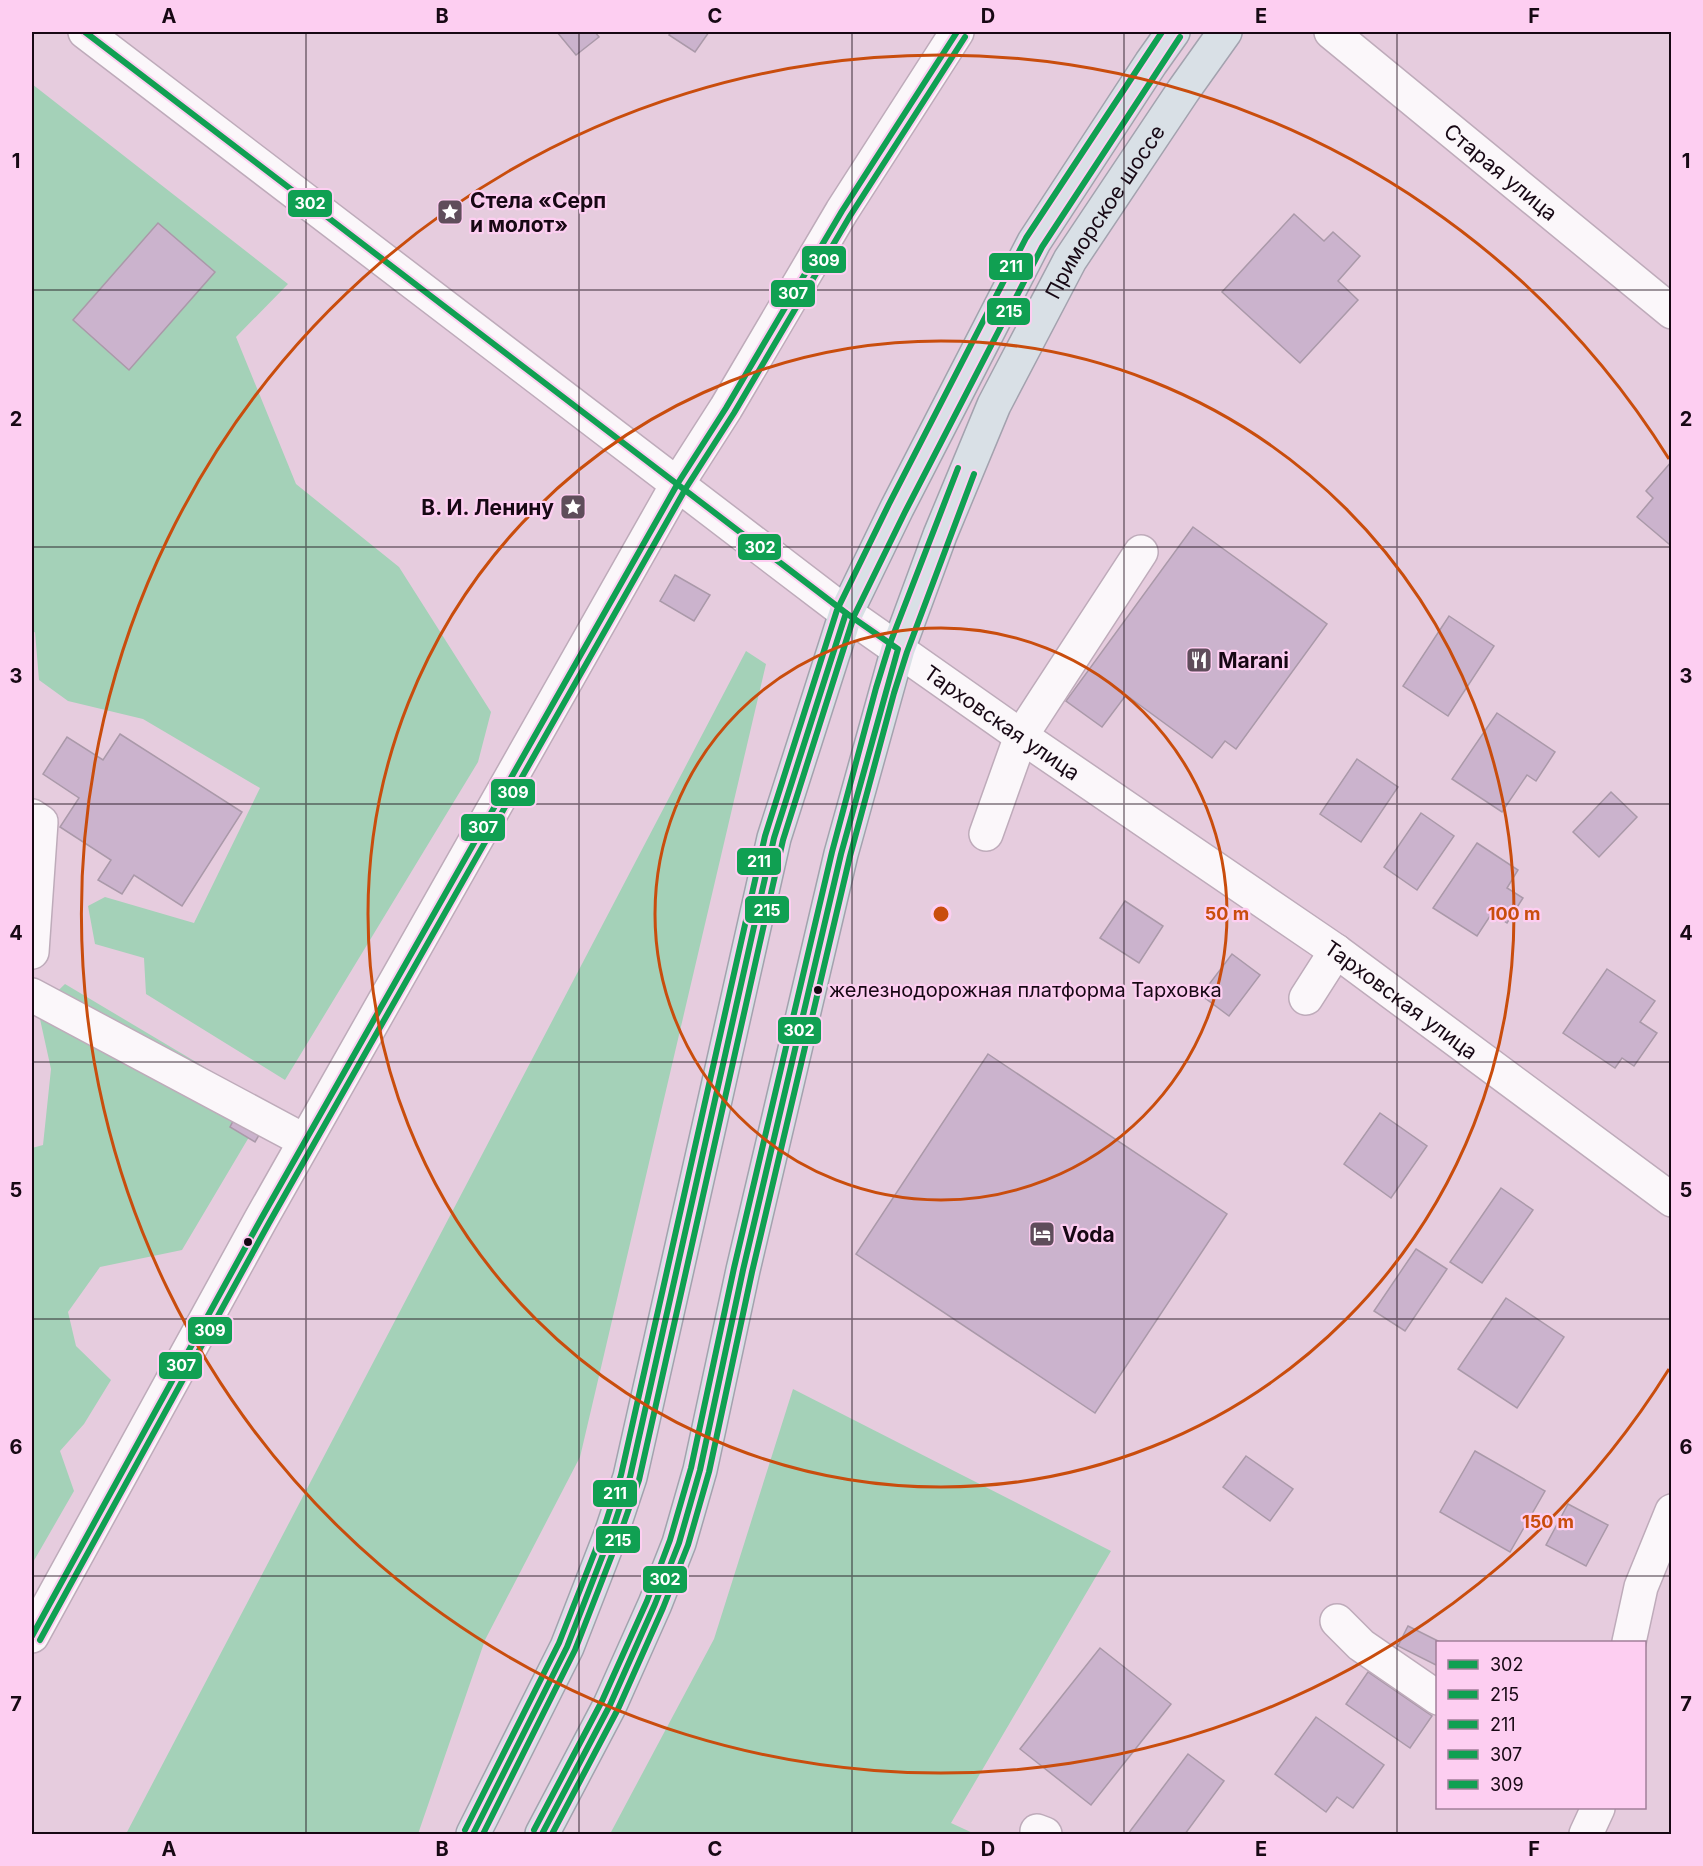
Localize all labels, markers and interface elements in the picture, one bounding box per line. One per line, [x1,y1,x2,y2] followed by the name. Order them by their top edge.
[162,4,177,28] text: A
[435,4,449,28] text: B
[708,4,722,28] text: C
[981,4,995,28] text: D
[1255,4,1267,28] text: E
[1528,4,1540,28] text: F
[1439,118,1563,225] street label: Старая улица
[1040,120,1170,303] street label: Приморское шоссе
[12,149,20,173] text: 1
[1682,149,1690,173] text: 1
[470,188,606,237] place label: Стела «Серп и молот»
[287,189,333,218] line badge: 302
[294,193,326,213] text: 302
[435,197,465,227] place icon: Стела «Серп и молот»
[801,245,847,274] line badge: 309
[808,250,840,270] text: 309
[988,252,1034,281] line badge: 211
[999,256,1023,276] text: 211
[770,279,816,308] line badge: 307
[778,283,808,303] text: 307
[986,297,1031,326] line badge: 215
[995,301,1023,321] text: 215
[10,407,22,431] text: 2
[1680,407,1692,431] text: 2
[558,492,588,522] place icon: В. И. Ленину
[421,495,554,520] place label: В. И. Ленину
[737,533,782,561] line badge: 302
[744,537,776,557] text: 302
[1184,645,1214,675] restaurant icon: Marani
[1218,648,1289,673] place label: Marani
[919,659,1085,785] street label: Тарховская улица
[10,664,22,688] text: 3
[1680,664,1692,688] text: 3
[490,778,536,807] line badge: 309
[497,782,529,802] text: 309
[460,813,506,842] line badge: 307
[468,817,498,837] text: 307
[736,847,782,876] line badge: 211
[747,851,771,871] text: 211
[744,895,790,924] line badge: 215
[753,900,781,920] text: 215
[1205,903,1249,924] text: 50 m
[1488,903,1540,924] text: 100 m
[931,904,951,924] centre of rings
[9,921,23,945] text: 4
[1679,921,1693,945] text: 4
[1320,935,1483,1064] street label: Тарховская улица
[829,978,1222,1002] place label: железнодорожная платформа Тарховка
[812,984,824,996] marker: железнодорожная платформа Тарховка
[777,1016,822,1045] line badge: 302
[783,1020,815,1040] text: 302
[10,1178,22,1202] text: 5
[1680,1178,1692,1202] text: 5
[1027,1219,1057,1249] hotel icon: Voda
[1062,1222,1115,1247] place label: Voda
[242,1236,254,1248] unlabelled marker
[187,1316,233,1345] line badge: 309
[194,1320,226,1340] text: 309
[158,1351,203,1380] line badge: 307
[166,1355,196,1375] text: 307
[10,1435,23,1459] text: 6
[1680,1435,1693,1459] text: 6
[592,1479,638,1508] line badge: 211
[603,1483,627,1503] text: 211
[1522,1511,1574,1532] text: 150 m
[595,1525,641,1554] line badge: 215
[604,1530,632,1550] text: 215
[642,1565,688,1594] line badge: 302
[649,1569,681,1589] text: 302
[1436,1641,1646,1809] legend
[1490,1654,1523,1675] text: 302
[1490,1684,1519,1705] text: 215
[10,1692,22,1716] text: 7
[1680,1692,1692,1716] text: 7
[1490,1714,1516,1735] text: 211
[1490,1744,1522,1765] text: 307
[1490,1774,1524,1795] text: 309
[162,1837,177,1861] text: A
[435,1837,449,1861] text: B
[708,1837,722,1861] text: C
[981,1837,995,1861] text: D
[1255,1837,1267,1861] text: E
[1528,1837,1540,1861] text: F

